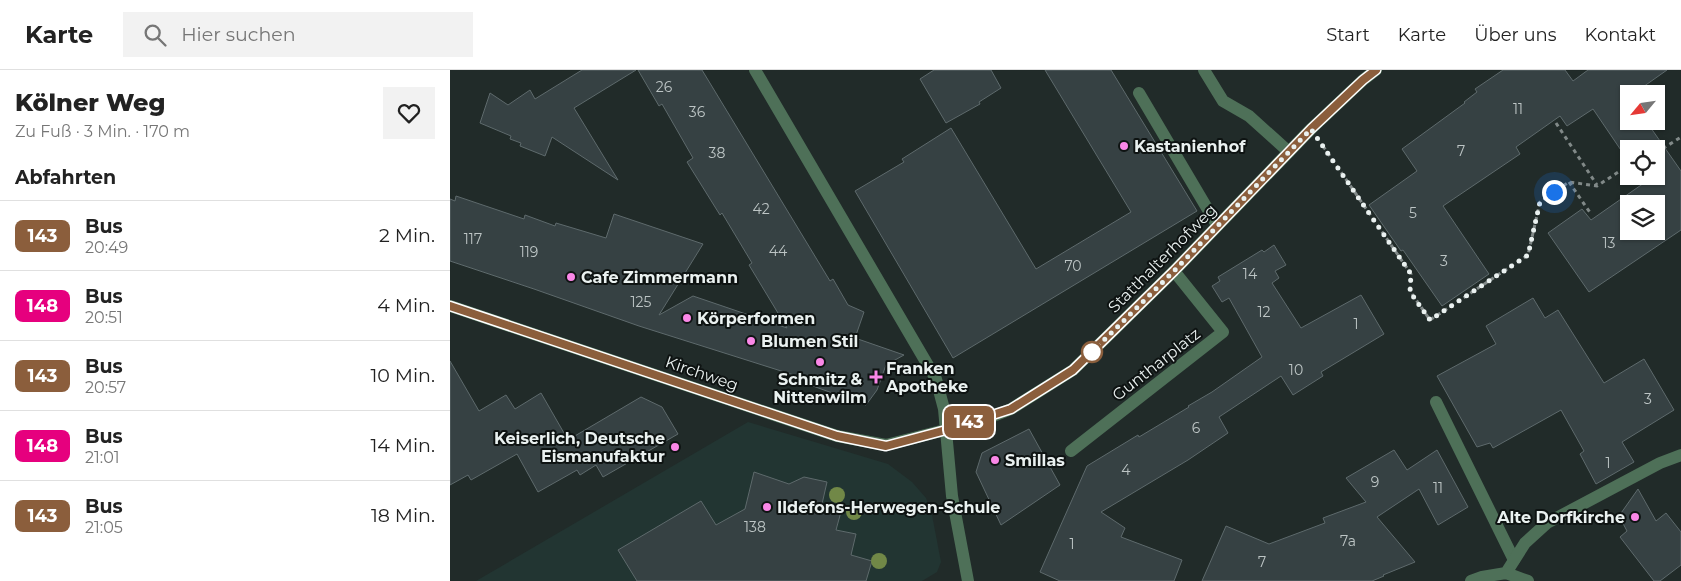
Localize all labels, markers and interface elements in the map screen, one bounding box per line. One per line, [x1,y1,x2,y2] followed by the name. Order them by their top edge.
[123,12,473,57] search box
[25,20,93,49] text: Karte
[141,21,169,49] icon: search
[181,23,296,46] text: Hier suchen
[1326,24,1370,46] text: Start
[1398,24,1446,46] text: Karte
[1474,24,1557,46] text: Über uns
[1585,24,1656,46] text: Kontakt
[656,78,673,96] house number: 26
[1620,85,1665,130] north arrow
[1620,85,1665,240] map controls
[383,87,435,139] button: heart
[15,88,165,117] text: Kölner Weg
[1513,100,1523,118] house number: 11
[689,103,706,121] house number: 36
[15,122,190,141] text: Zu Fuß · 3 Min. · 170 m
[1134,137,1246,156] place label: Kastanienhof
[1118,140,1130,152] marker: Kastanienhof
[1620,140,1665,185] button: locate
[1457,142,1465,160] house number: 7
[709,144,725,162] house number: 38
[15,166,116,189] text: Abfahrten
[1542,180,1567,205] your location
[1620,195,1665,240] button: layers
[752,200,770,218] house number: 42
[1104,200,1221,317] street label: Statthalterhofweg
[1409,204,1417,222] house number: 5
[85,215,123,238] text: Bus
[379,224,435,247] text: 2 Min.
[28,225,58,247] text: 143
[464,230,482,248] house number: 117
[1603,234,1616,252] house number: 13
[85,238,128,257] text: 20:49
[769,242,788,260] house number: 44
[520,243,538,261] house number: 119
[1440,252,1448,270] house number: 3
[1064,257,1082,275] house number: 70
[1243,265,1258,283] house number: 14
[581,268,738,287] place label: Cafe Zimmermann
[565,271,577,283] marker: Cafe Zimmermann
[85,285,123,308] text: Bus
[631,293,652,311] house number: 125
[377,294,435,317] text: 4 Min.
[27,295,58,317] text: 148
[1257,303,1271,321] house number: 12
[85,308,123,327] text: 20:51
[697,309,815,328] place label: Körperformen
[681,312,693,324] marker: Körperformen
[1353,315,1359,333] house number: 1
[1109,324,1204,405] street label: Guntharplatz
[761,332,858,351] place label: Blumen Stil
[745,335,757,347] marker: Blumen Stil
[1081,341,1103,363] unlabelled marker
[663,352,741,395] street label: Kirchweg
[85,355,123,378] text: Bus
[814,356,826,368] marker: Schmitz & Nittenwilm
[885,359,968,396] place label: Franken Apotheke
[1289,361,1303,379] house number: 10
[370,364,435,387] text: 10 Min.
[28,365,58,387] text: 143
[773,370,867,407] place label: Schmitz & Nittenwilm
[870,371,882,383] marker: Franken Apotheke
[85,378,126,397] text: 20:57
[1644,390,1652,408] house number: 3
[940,406,998,438] line badge: 143
[954,411,984,433] text: 143
[1192,419,1201,437] house number: 6
[85,425,123,448] text: Bus
[494,429,665,466] place label: Keiserlich, Deutsche Eismanufaktur
[370,434,435,457] text: 14 Min.
[27,435,58,457] text: 148
[669,441,681,453] marker: Keiserlich, Deutsche Eismanufaktur
[85,448,120,467] text: 21:01
[1005,451,1065,470] place label: Smillas
[989,454,1001,466] marker: Smillas
[1605,454,1611,472] house number: 1
[1121,461,1131,479] house number: 4
[1371,473,1379,491] house number: 9
[1433,479,1443,497] house number: 11
[85,495,123,518] text: Bus
[777,498,1000,517] place label: Ildefons-Herwegen-Schule
[761,501,773,513] marker: Ildefons-Herwegen-Schule
[371,504,435,527] text: 18 Min.
[28,505,58,527] text: 143
[1496,508,1625,527] place label: Alte Dorfkirche
[1629,511,1641,523] marker: Alte Dorfkirche
[85,518,123,537] text: 21:05
[744,518,766,536] house number: 138
[1340,532,1356,550] house number: 7a
[1069,535,1075,553] house number: 1
[1258,553,1266,571] house number: 7

